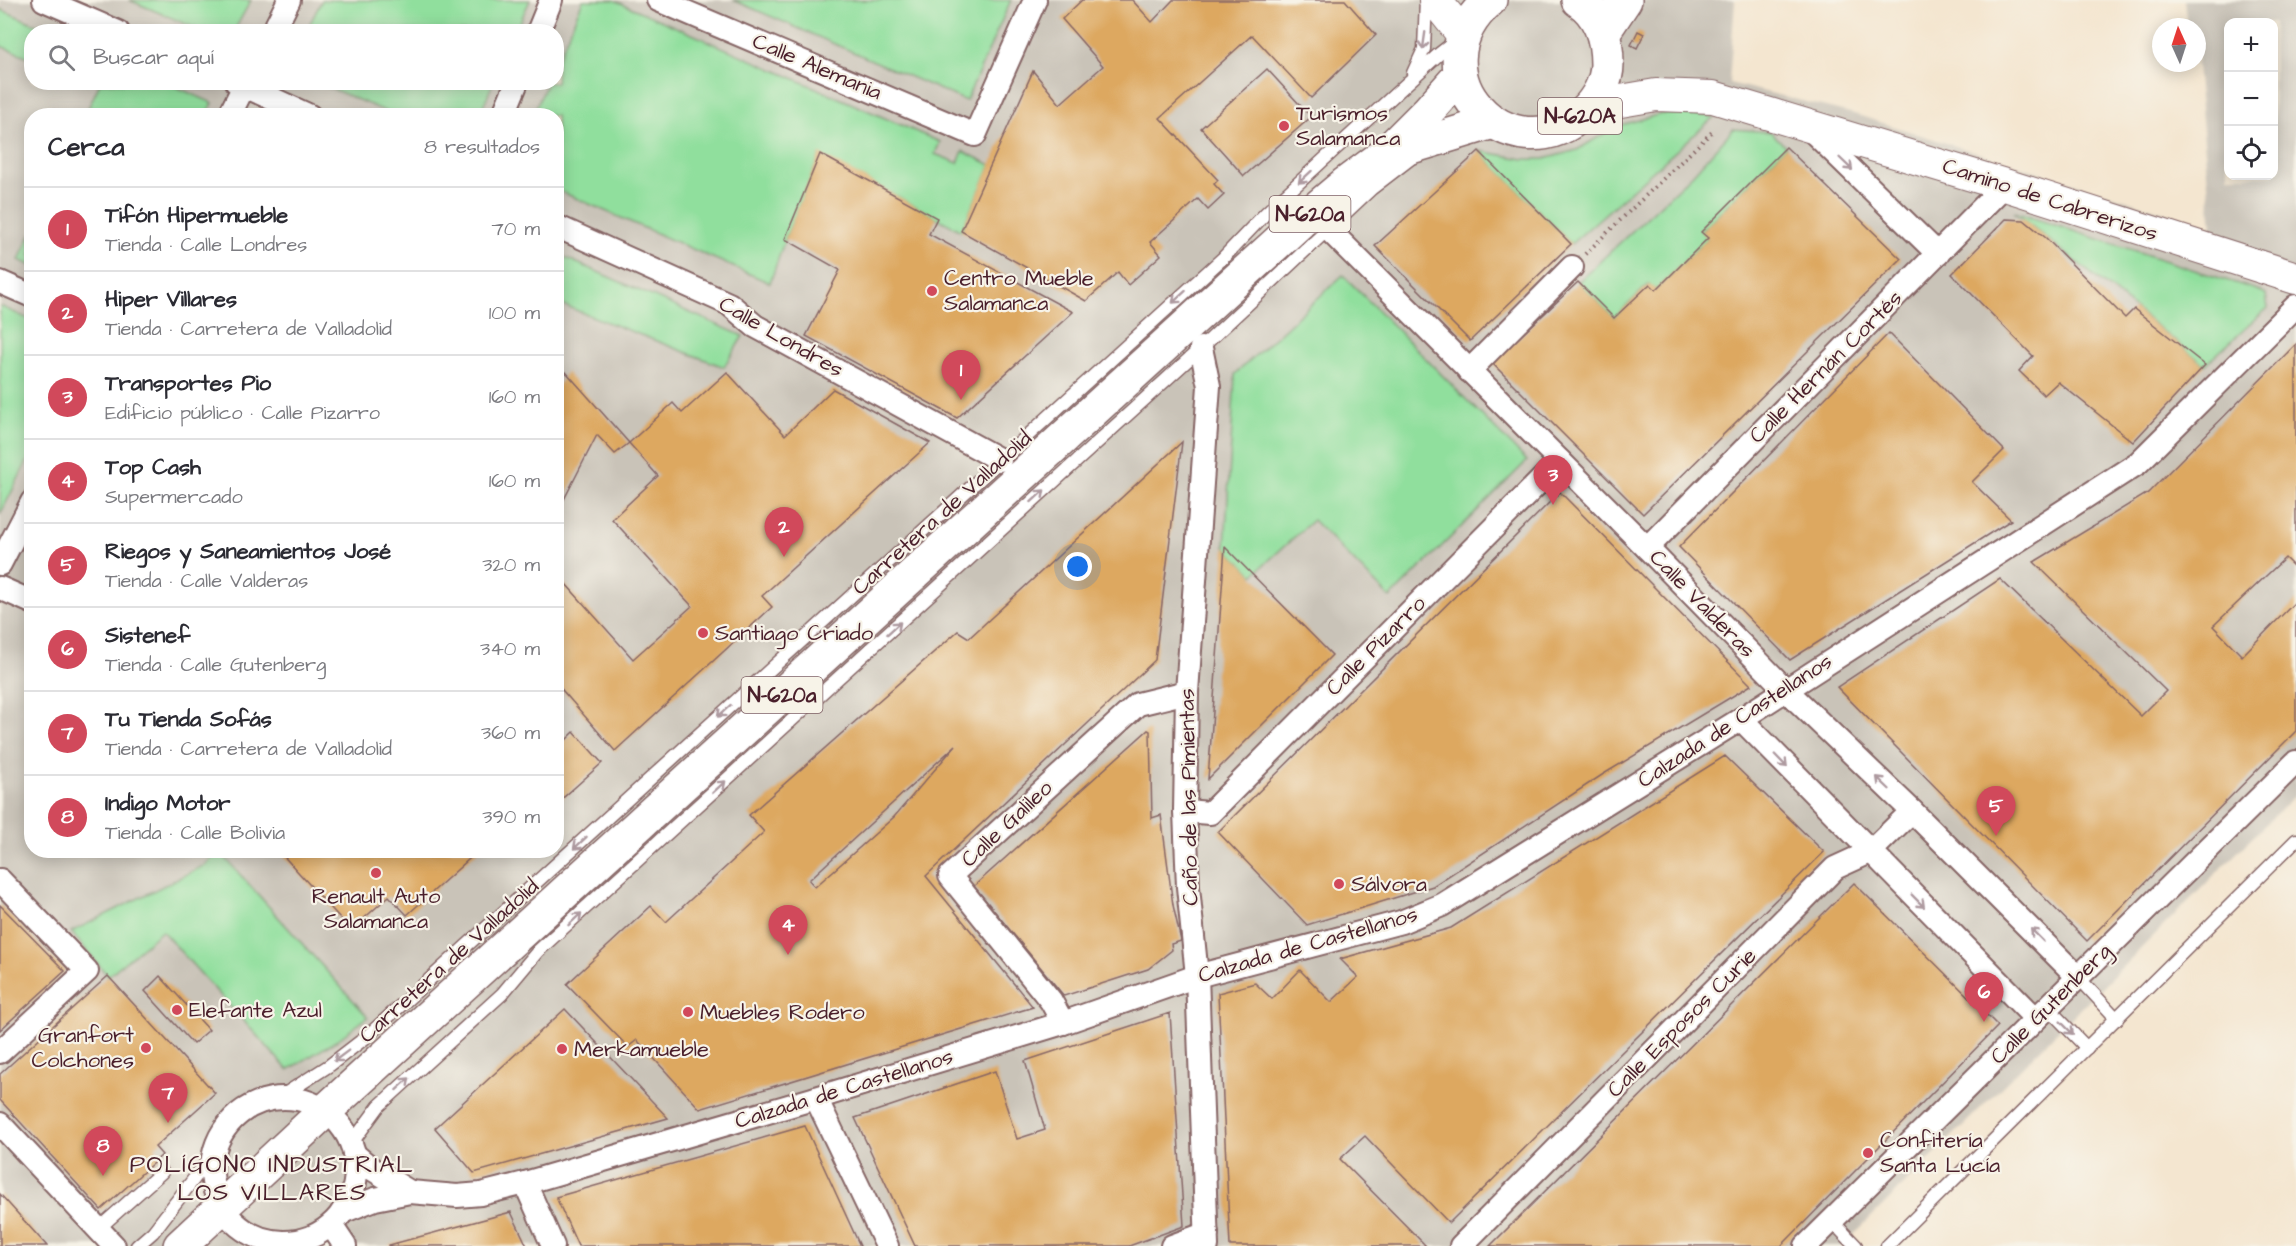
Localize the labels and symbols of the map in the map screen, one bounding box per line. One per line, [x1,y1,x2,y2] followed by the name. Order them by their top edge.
[2152,18,2206,72] north arrow
[748,26,886,108] street label: Calle Alemania
[1419,31,1430,51] one-way arrow
[1296,98,1400,154] place label: Turismos Salamanca
[1538,98,1622,134] road number: N-620A
[1277,119,1291,133] marker: Turismos Salamanca
[1939,151,2161,249] street label: Camino de Cabrerizos
[1838,156,1853,171] one-way arrow
[1298,169,1313,183] one-way arrow
[1270,196,1350,232] road number: N-620a
[944,263,1094,319] place label: Centro Mueble Salamanca
[1742,283,1910,451] street label: Calle Hernán Cortés
[925,284,939,298] marker: Centro Mueble Salamanca
[713,289,849,385] street label: Calle Londres
[1172,290,1187,304] one-way arrow
[942,350,980,400] pin: 1
[845,424,1039,602] street label: Carretera de Valladolid
[1534,456,1572,505] pin: 3
[1031,489,1046,503] one-way arrow
[764,508,804,557] pin: 2
[1642,543,1762,665] street label: Calle Valderas
[1063,552,1092,581] your location
[1319,588,1434,703] street label: Calle Pizarro
[715,618,874,650] place label: Santiago Criado
[886,621,901,635] one-way arrow
[696,626,710,640] marker: Santiago Criado
[1631,646,1839,796] street label: Calzada de Castellanos
[742,677,822,713] road number: N-620a
[1172,688,1206,906] street label: Caño de las Pimientas
[717,704,732,718] one-way arrow
[1774,754,1789,769] one-way arrow
[954,773,1060,875] street label: Calle Galileo
[1876,776,1891,791] one-way arrow
[711,780,726,794] one-way arrow
[1976,786,2016,836] pin: 5
[573,836,588,850] one-way arrow
[369,866,383,880] marker: Renault Auto Salamanca
[1351,869,1427,900] place label: Sálvora
[352,872,546,1050] street label: Carretera de Valladolid
[1332,877,1346,891] marker: Sálvora
[312,881,441,937] place label: Renault Auto Salamanca
[1910,893,1925,908] one-way arrow
[1195,899,1421,991] street label: Calzada de Castellanos
[768,906,808,955] pin: 4
[567,912,582,926] one-way arrow
[2029,928,2044,943] one-way arrow
[1983,936,2119,1072] street label: Calle Gutenberg
[1600,941,1764,1105] street label: Calle Esposos Curie
[1964,972,2004,1022] pin: 6
[189,995,322,1026] place label: Elefante Azul
[700,997,865,1028] place label: Muebles Rodero
[170,1003,184,1017] marker: Elefante Azul
[681,1005,695,1019] marker: Muebles Rodero
[31,1020,134,1076] place label: Granfort Colchones
[2059,1020,2074,1035] one-way arrow
[574,1034,709,1065] place label: Merkamueble
[139,1041,153,1055] marker: Granfort Colchones
[731,1041,957,1137] street label: Calzada de Castellanos
[555,1042,569,1056] marker: Merkamueble
[333,1050,349,1063] one-way arrow
[148,1074,188,1123] pin: 7
[395,1077,410,1091] one-way arrow
[1880,1125,2000,1181] place label: Confitería Santa Lucía
[84,1126,122,1176] pin: 8
[1861,1146,1875,1160] marker: Confitería Santa Lucía
[130,1148,414,1210] district label: POLÍGONO INDUSTRIAL LOS VILLARES

